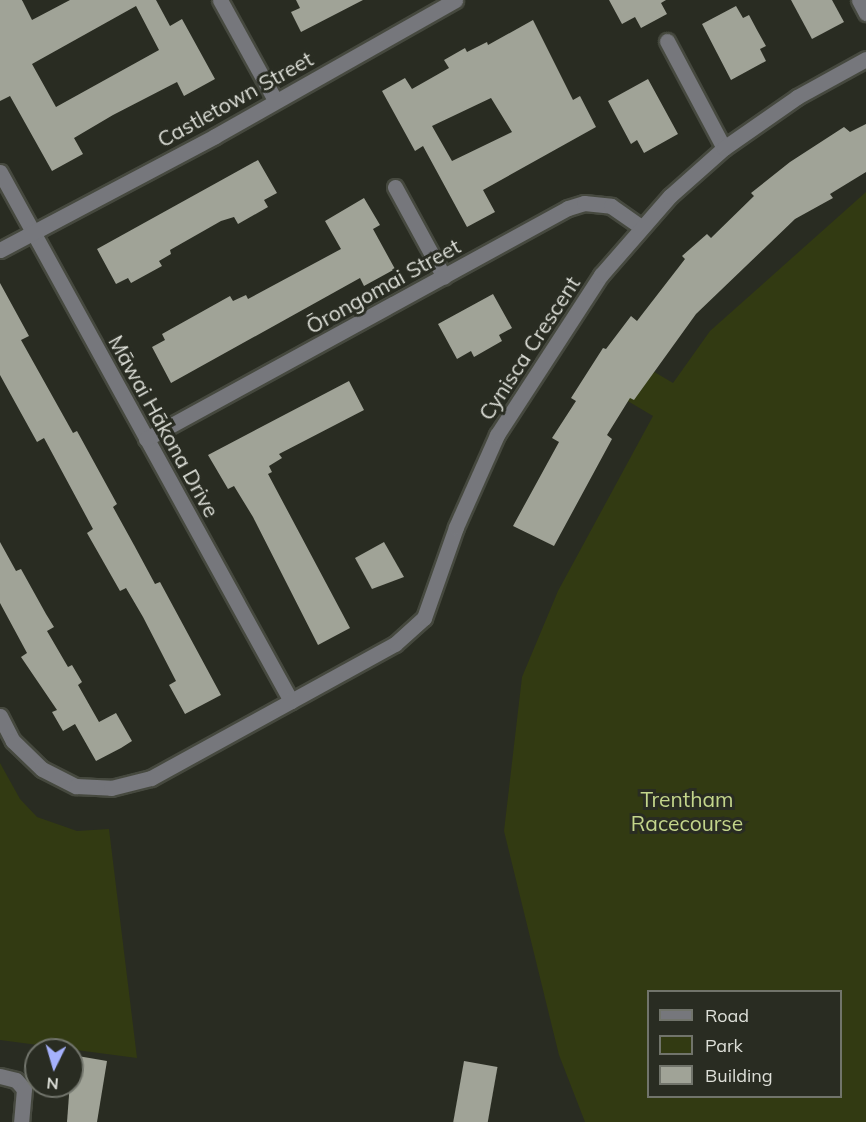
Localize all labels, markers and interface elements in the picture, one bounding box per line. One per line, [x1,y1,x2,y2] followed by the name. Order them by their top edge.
[153,46,317,152] street label: Castletown Street
[302,233,464,339] street label: Ōrongomai Street
[473,271,585,425] street label: Cynisca Crescent
[104,331,224,521] street label: Māwai Hākona Drive
[631,786,743,836] park label: Trentham Racecourse
[647,990,842,1098] legend
[705,1004,749,1027] text: Road
[705,1034,743,1057] text: Park
[24,1038,84,1098] north arrow
[705,1064,773,1087] text: Building
[46,1073,60,1094] text: N

